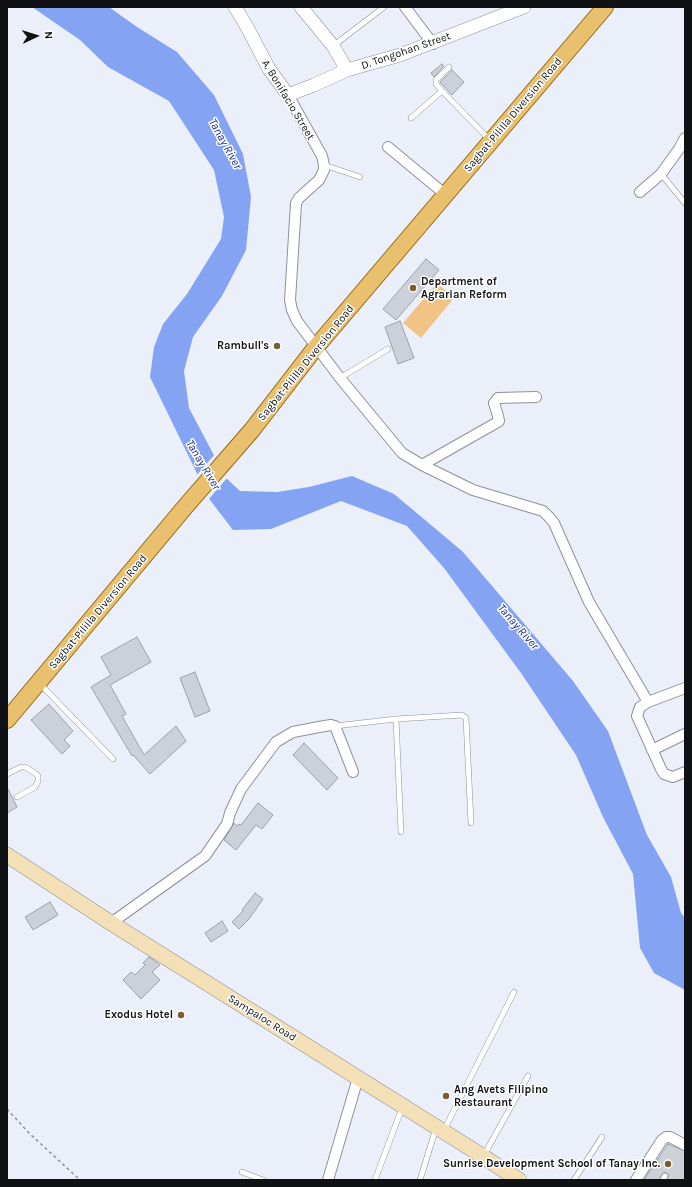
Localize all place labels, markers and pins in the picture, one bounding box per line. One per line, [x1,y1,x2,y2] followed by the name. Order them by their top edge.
[421,275,507,301] place label: Department of Agrarian Reform
[408,283,418,293] marker: Department of Agrarian Reform
[217,339,269,353] place label: Rambull's
[272,341,282,351] marker: Rambull's
[104,1008,173,1022] place label: Exodus Hotel
[176,1010,186,1020] marker: Exodus Hotel
[454,1083,548,1109] place label: Ang Avets Filipino Restaurant
[441,1091,451,1101] marker: Ang Avets Filipino Restaurant
[443,1157,660,1171] place label: Sunrise Development School of Tanay Inc.
[663,1159,673,1169] marker: Sunrise Development School of Tanay Inc.

